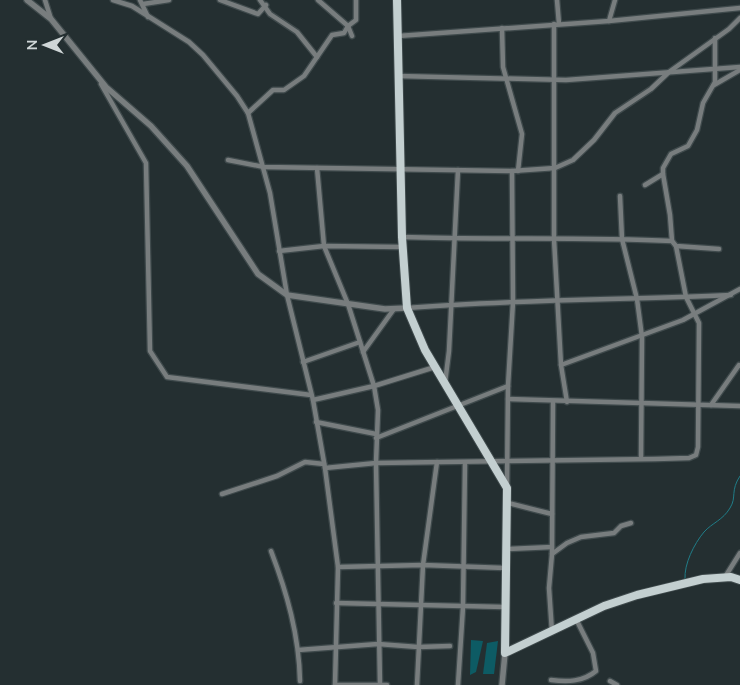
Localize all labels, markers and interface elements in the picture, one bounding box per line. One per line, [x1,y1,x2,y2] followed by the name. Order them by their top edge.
[20,20,70,70] north arrow
[23,40,42,50] text: N

